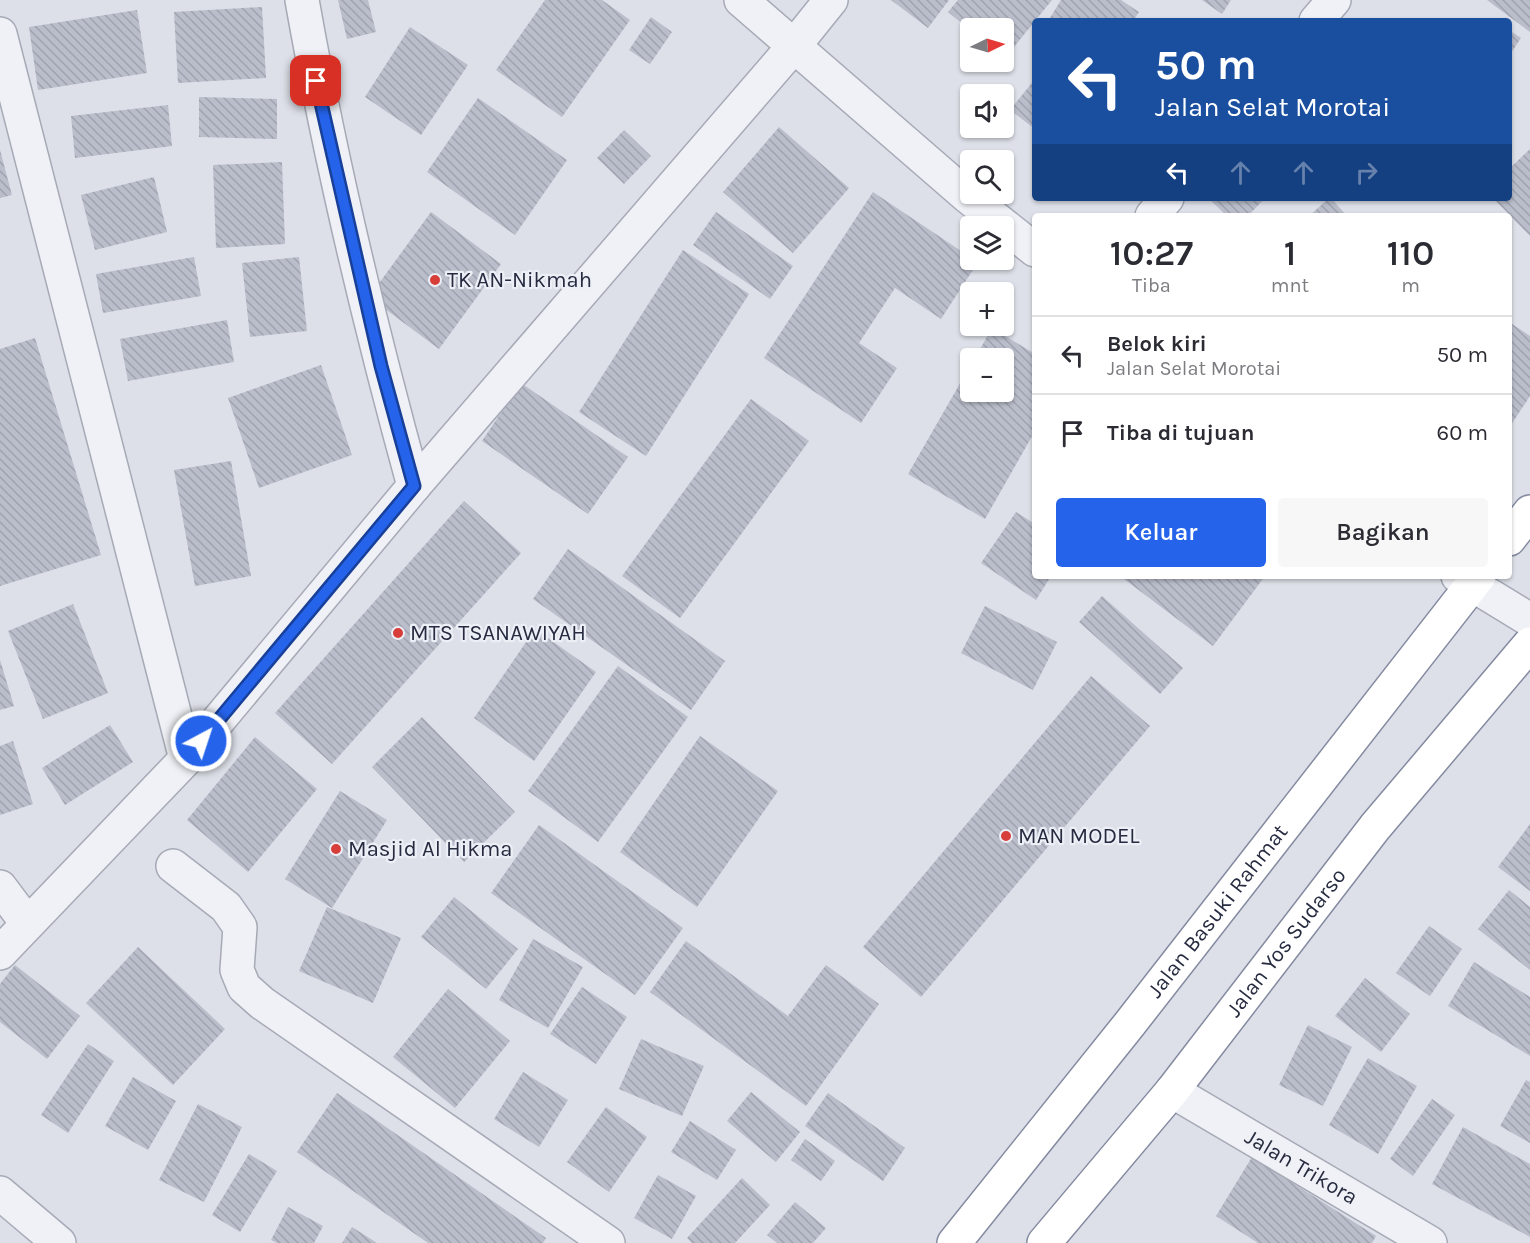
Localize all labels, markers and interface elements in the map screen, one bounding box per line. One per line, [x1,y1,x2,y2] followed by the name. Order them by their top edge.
[960,18,1014,72] north arrow
[960,18,1014,402] map controls
[1155,40,1257,90] text: 50 m
[1056,42,1134,120] icon: left
[290,55,341,106] pin
[299,64,332,97] icon: arrive
[960,84,1014,138] button: sound
[1155,91,1390,123] text: Jalan Selat Morotai
[960,150,1014,204] button: search
[1161,156,1194,189] icon: left
[1224,156,1257,189] icon: ahead
[1287,156,1320,189] icon: ahead
[1350,156,1383,189] icon: right
[960,216,1014,270] button: layers
[1110,232,1193,274] text: 10:27
[1284,232,1296,274] text: 1
[1387,232,1434,274] text: 110
[447,267,592,293] place label: TK AN-Nikmah
[428,273,442,287] marker: TK AN-Nikmah
[1132,274,1171,297] text: Tiba
[1271,274,1309,297] text: mnt
[1401,274,1420,297] text: m
[960,282,1014,336] button: +
[1107,331,1207,357] text: Belok kiri
[1056,339,1089,372] icon: left
[1437,342,1488,368] text: 50 m
[960,348,1014,402] button: −
[1107,357,1281,380] text: Jalan Selat Morotai
[1056,417,1089,450] icon: arrive
[1107,420,1254,446] text: Tiba di tujuan
[1437,420,1488,446] text: 60 m
[1056,498,1266,567] button: Keluar
[1278,498,1488,567] button: Bagikan
[410,620,586,646] place label: MTS TSANAWIYAH
[391,626,405,640] marker: MTS TSANAWIYAH
[169,709,233,773] position arrow
[1142,819,1293,1003] street label: Jalan Basuki Rahmat
[1018,823,1140,849] place label: MAN MODEL
[999,829,1013,843] marker: MAN MODEL
[348,836,512,862] place label: Masjid Al Hikma
[329,842,343,856] marker: Masjid Al Hikma
[1221,863,1352,1022] street label: Jalan Yos Sudarso
[1240,1124,1362,1210] street label: Jalan Trikora

